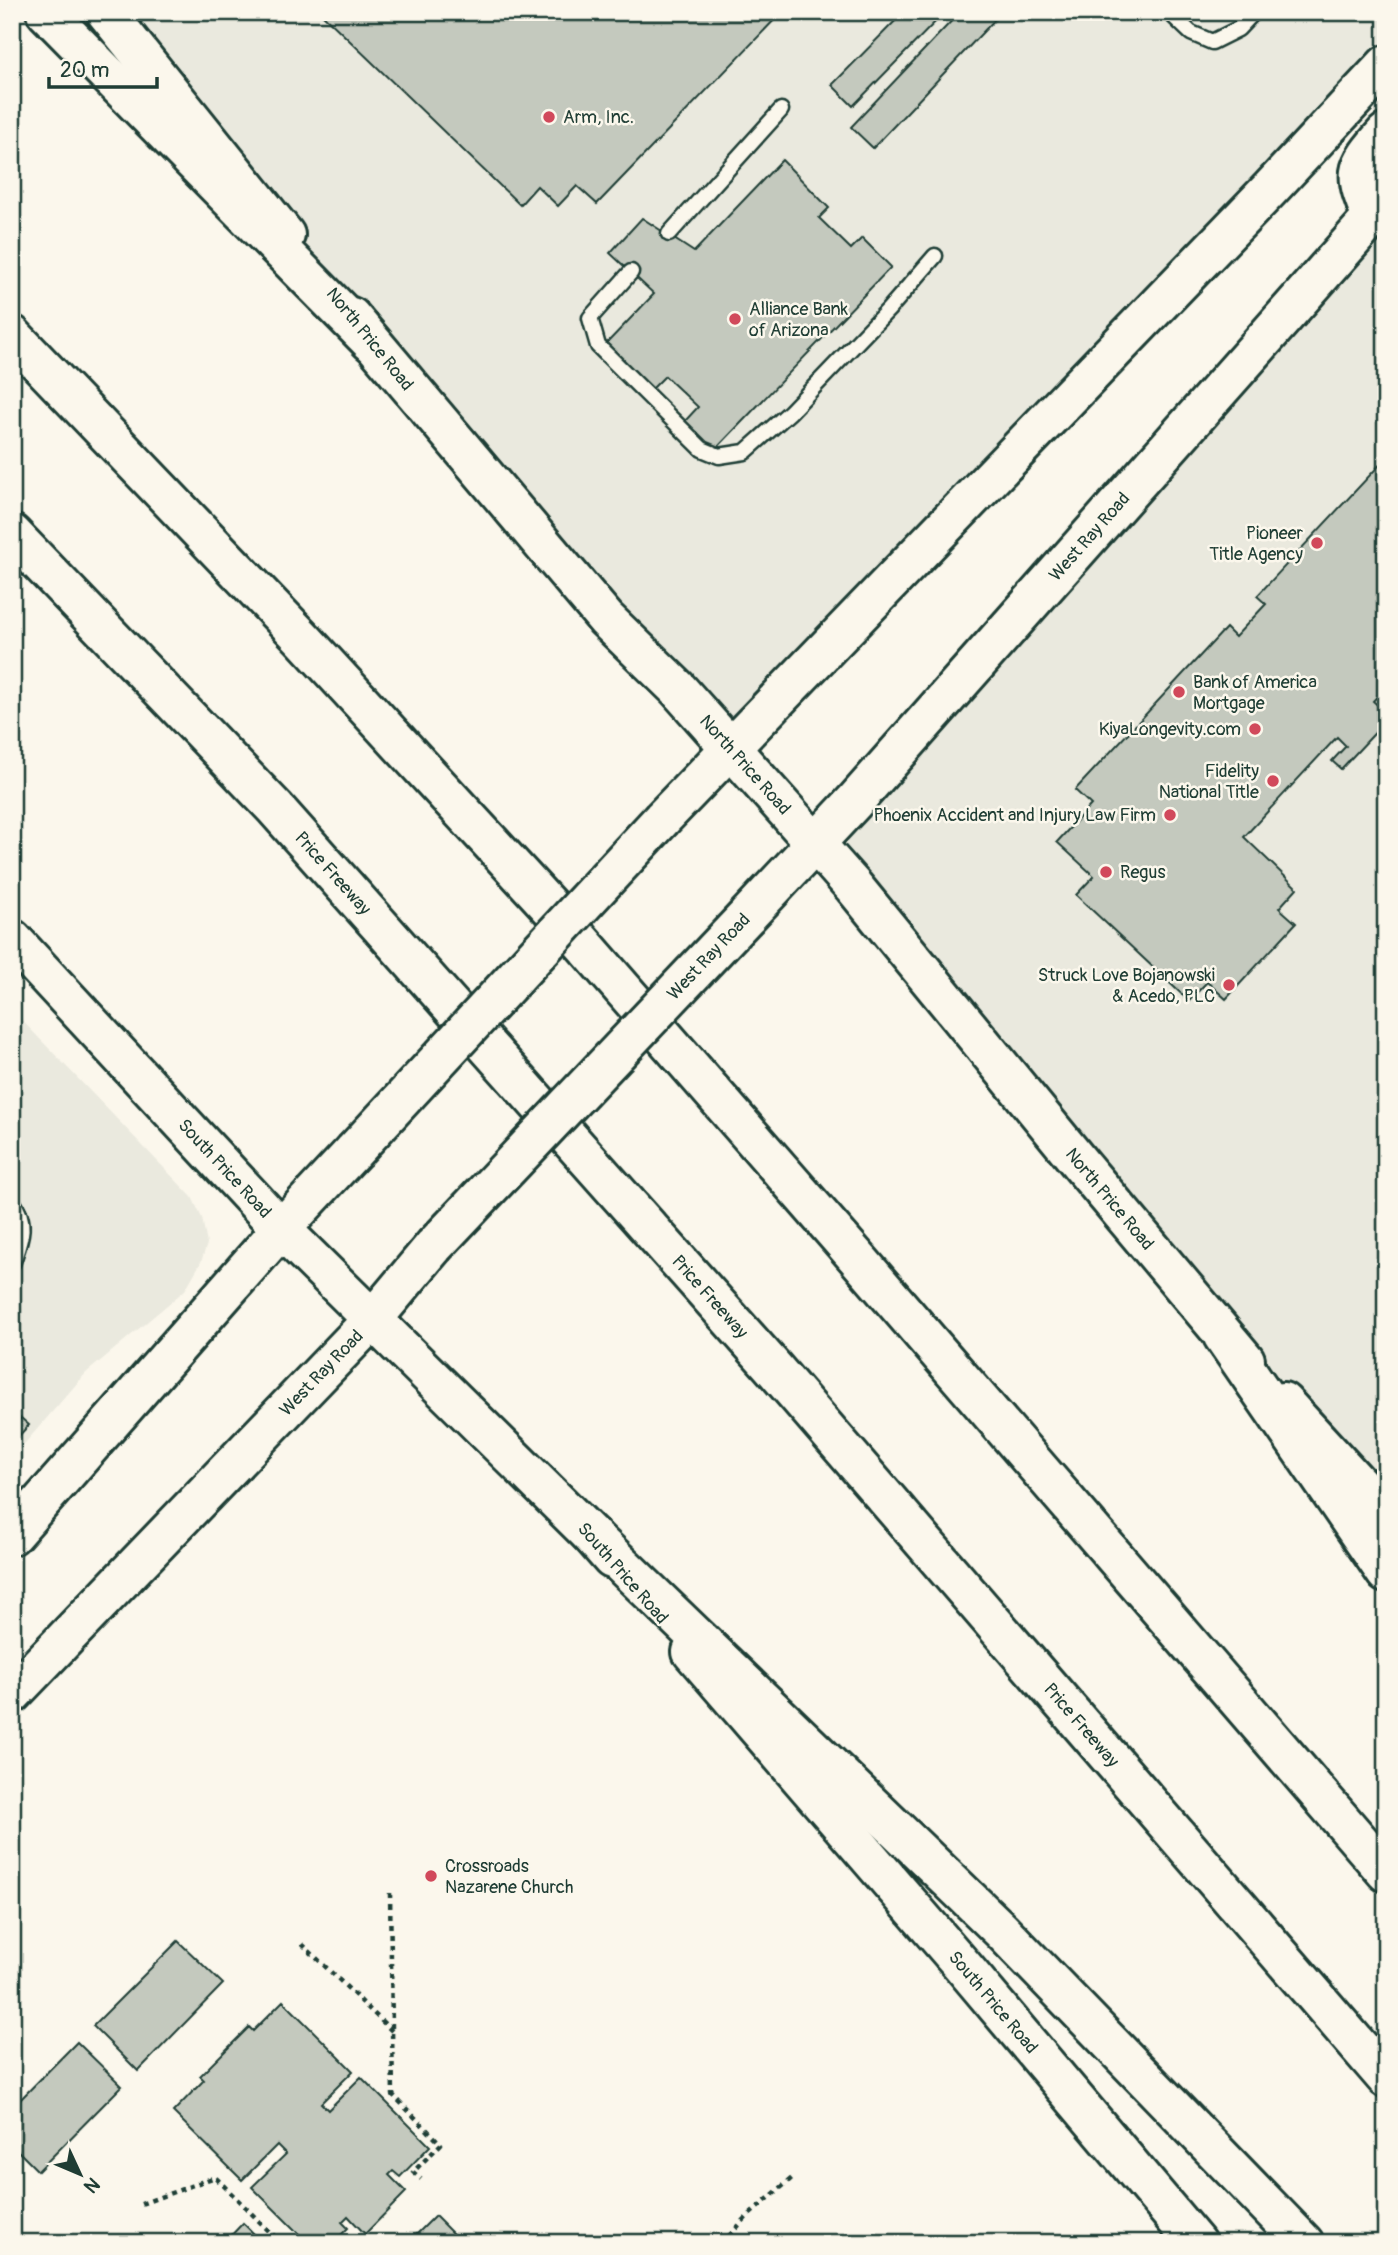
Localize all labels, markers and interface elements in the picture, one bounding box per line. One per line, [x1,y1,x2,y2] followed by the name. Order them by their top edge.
[49,46,158,90] scale bar
[60,57,109,84] text: 20 m
[563,106,634,129] place label: Arm, Inc.
[541,109,557,125] marker: Arm, Inc.
[321,283,418,396] street label: North Price Road
[749,298,849,342] place label: Alliance Bank of Arizona
[727,311,743,327] marker: Alliance Bank of Arizona
[1044,488,1135,586] street label: West Ray Road
[1209,522,1304,566] place label: Pioneer Title Agency
[1309,535,1325,551] marker: Pioneer Title Agency
[1193,671,1317,715] place label: Bank of America Mortgage
[1171,684,1187,700] marker: Bank of America Mortgage
[694,710,795,820] street label: North Price Road
[1099,718,1241,741] place label: KiyaLongevity.com
[1247,721,1263,737] marker: KiyaLongevity.com
[1159,760,1259,804] place label: Fidelity National Title
[1265,773,1281,789] marker: Fidelity National Title
[873,804,1156,827] place label: Phoenix Accident and Injury Law Firm
[1162,807,1178,823] marker: Phoenix Accident and Injury Law Firm
[289,827,376,920] street label: Price Freeway
[1120,861,1165,884] place label: Regus
[1098,864,1114,880] marker: Regus
[662,909,756,1005] street label: West Ray Road
[1038,964,1215,1008] place label: Struck Love Bojanowski & Acedo, PLC
[1221,977,1237,993] marker: Struck Love Bojanowski & Acedo, PLC
[173,1114,276,1223] street label: South Price Road
[1060,1143,1159,1255] street label: North Price Road
[667,1250,753,1344] street label: Price Freeway
[275,1325,368,1421] street label: West Ray Road
[572,1518,673,1629] street label: South Price Road
[1038,1678,1124,1772] street label: Price Freeway
[445,1855,573,1899] place label: Crossroads Nazarene Church
[423,1868,439,1884] marker: Crossroads Nazarene Church
[943,1946,1043,2059] street label: South Price Road
[46,2140,116,2210] north arrow
[78,2172,105,2198] text: N

